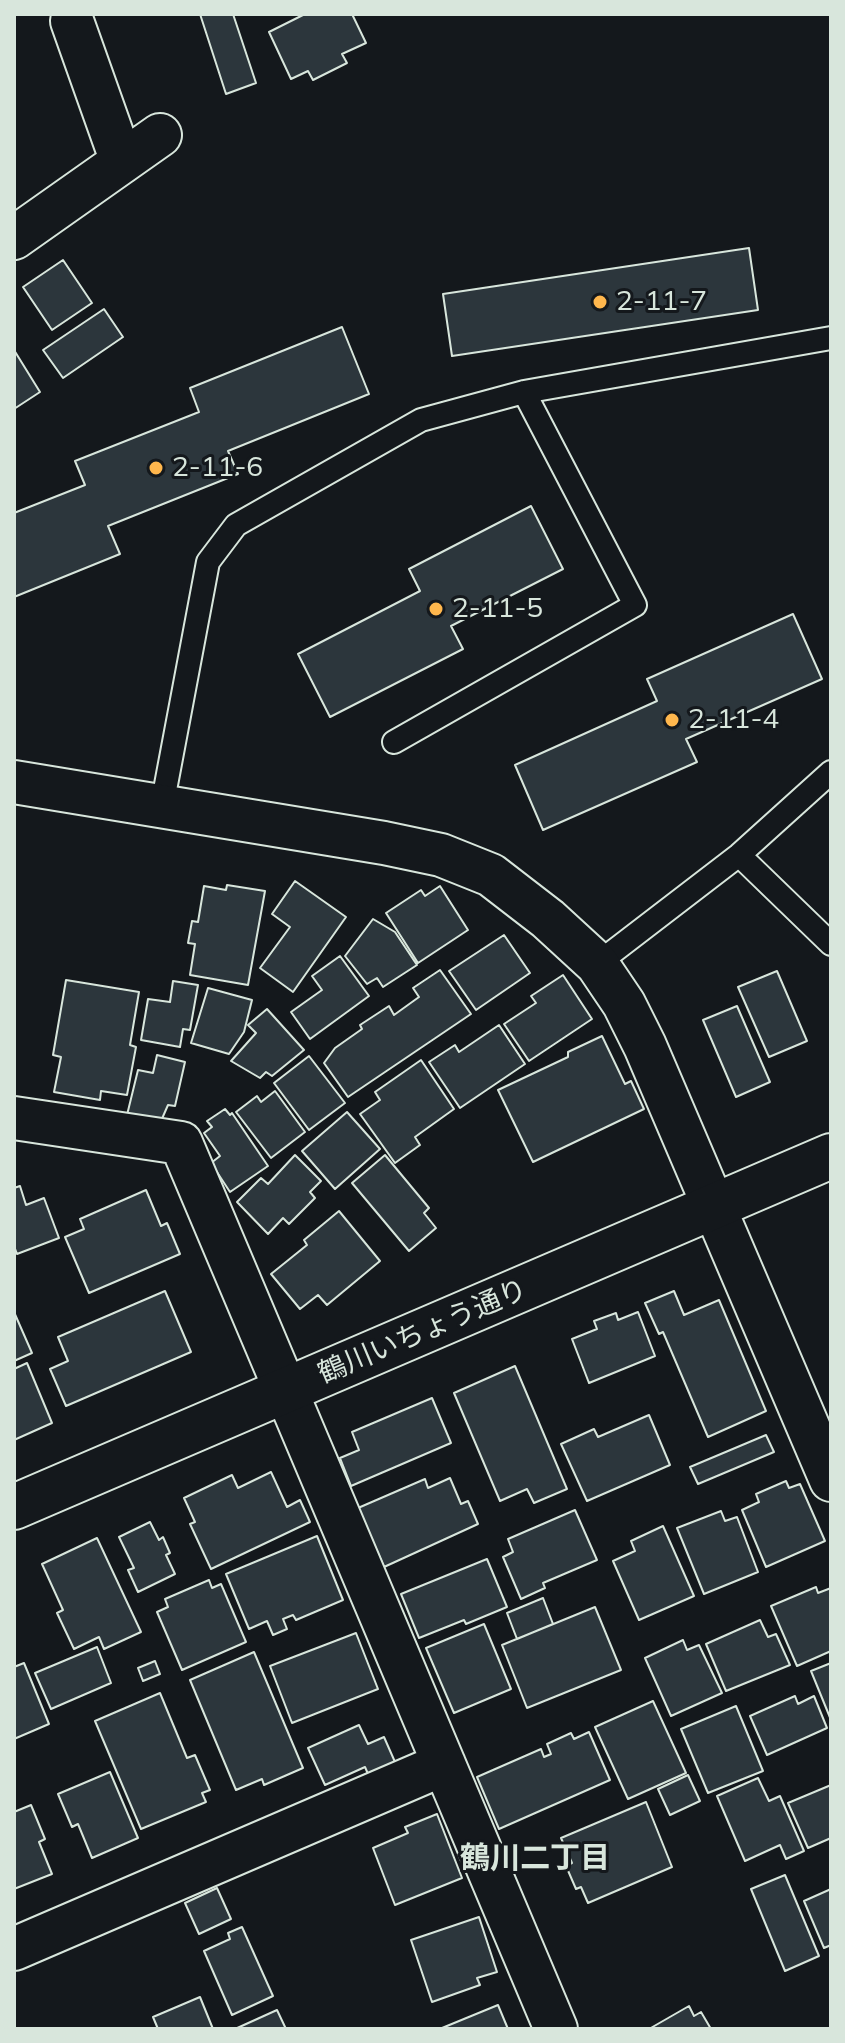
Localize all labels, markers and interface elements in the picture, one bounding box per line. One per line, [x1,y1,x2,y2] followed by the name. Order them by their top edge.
[616,285,707,319] place label: 2-11-7
[591,293,609,311] marker: 2-11-7
[172,451,263,485] place label: 2-11-6
[147,459,165,477] marker: 2-11-6
[452,592,543,626] place label: 2-11-5
[427,600,445,618] marker: 2-11-5
[688,703,779,737] place label: 2-11-4
[663,711,681,729] marker: 2-11-4
[313,1273,533,1391] street label: 鶴川いちょう通り
[460,1841,610,1877] district label: 鶴川二丁目

